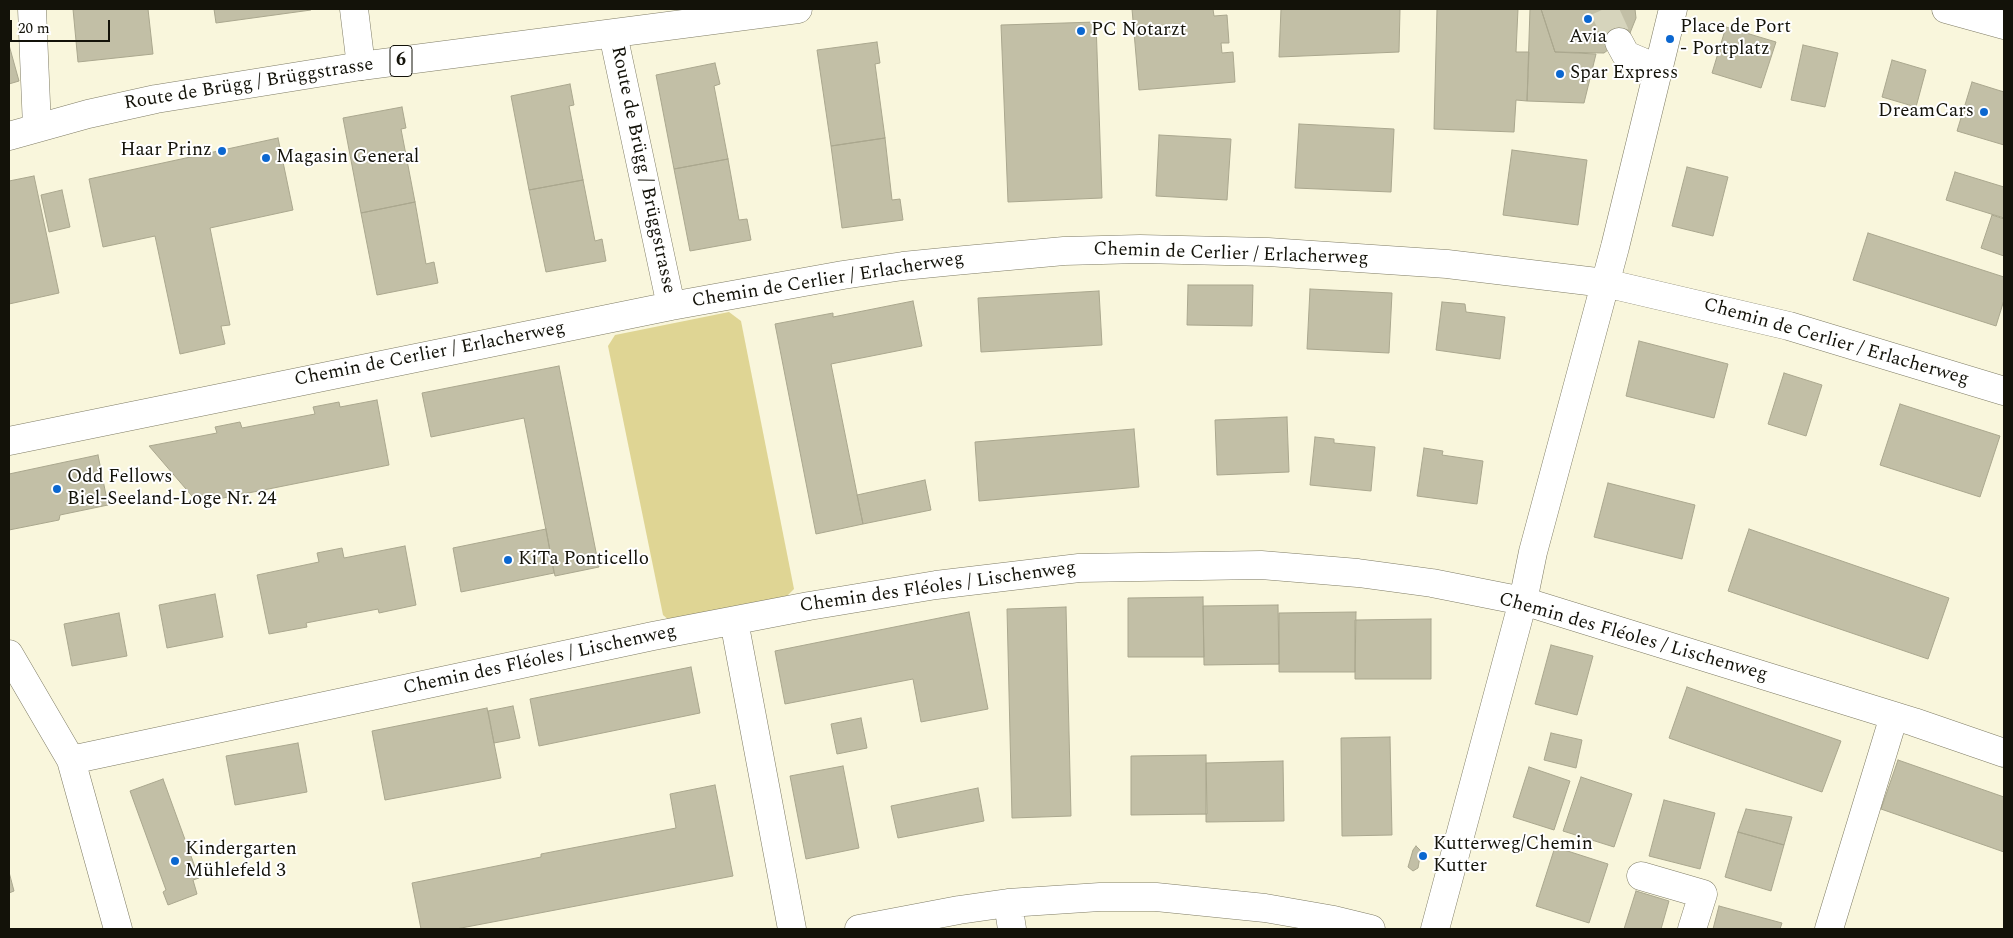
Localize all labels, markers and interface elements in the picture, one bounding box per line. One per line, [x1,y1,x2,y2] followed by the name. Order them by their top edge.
[12,10,112,42] scale bar
[1582,13,1594,25] marker: Avia
[18,17,50,40] text: 20 m
[1680,17,1791,61] place label: Place de Port - Portplatz
[1091,20,1187,42] place label: PC Notarzt
[1075,25,1087,37] marker: PC Notarzt
[1569,27,1607,49] place label: Avia
[1664,33,1676,45] marker: Place de Port - Portplatz
[605,44,679,296] street label: Route de Brügg / Brüggstrasse
[390,46,412,76] road number: 6
[123,54,375,116] street label: Route de Brügg / Brüggstrasse
[1570,63,1678,85] place label: Spar Express
[1554,68,1566,80] marker: Spar Express
[1878,101,1974,123] place label: DreamCars
[1978,106,1990,118] marker: DreamCars
[120,140,212,162] place label: Haar Prinz
[216,145,228,157] marker: Haar Prinz
[276,147,419,169] place label: Magasin General
[260,152,272,164] marker: Magasin General
[1093,239,1369,271] street label: Chemin de Cerlier / Erlacherweg
[690,248,966,314] street label: Chemin de Cerlier / Erlacherweg
[1701,294,1971,392] street label: Chemin de Cerlier / Erlacherweg
[293,318,567,392] street label: Chemin de Cerlier / Erlacherweg
[67,467,277,511] place label: Odd Fellows Biel-Seeland-Loge Nr. 24
[51,483,63,495] marker: Odd Fellows Biel-Seeland-Loge Nr. 24
[518,549,649,571] place label: KiTa Ponticello
[502,554,514,566] marker: KiTa Ponticello
[798,557,1078,619] street label: Chemin des Fléoles / Lischenweg
[1496,589,1770,687] street label: Chemin des Fléoles / Lischenweg
[401,621,679,701] street label: Chemin des Fléoles / Lischenweg
[1433,834,1593,878] place label: Kutterweg/Chemin Kutter
[185,839,297,883] place label: Kindergarten Mühlefeld 3
[1417,850,1429,862] marker: Kutterweg/Chemin Kutter
[169,855,181,867] marker: Kindergarten Mühlefeld 3

